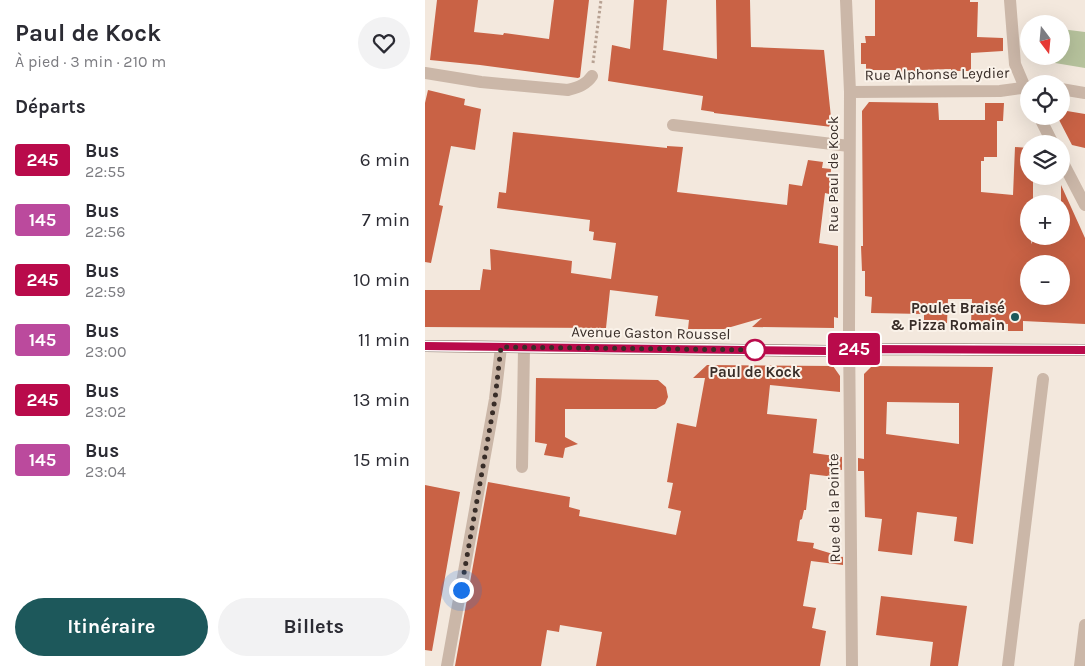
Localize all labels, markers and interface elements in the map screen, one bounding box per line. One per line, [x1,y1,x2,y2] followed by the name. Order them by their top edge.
[1020,15,1070,65] north arrow
[1020,15,1070,305] map controls
[358,17,410,69] button: heart
[15,19,161,47] text: Paul de Kock
[15,52,166,71] text: À pied · 3 min · 210 m
[864,64,1010,84] street label: Rue Alphonse Leydier
[1020,75,1070,125] button: locate
[15,96,86,118] text: Départs
[824,116,842,232] street label: Rue Paul de Kock
[1020,135,1070,185] button: layers
[85,140,119,162] text: Bus
[26,149,59,171] text: 245
[360,149,410,171] text: 6 min
[85,162,125,181] text: 22:55
[1020,195,1070,245] button: +
[85,200,119,222] text: Bus
[29,209,56,231] text: 145
[362,209,410,231] text: 7 min
[85,222,125,241] text: 22:56
[1020,255,1070,305] button: −
[85,260,119,282] text: Bus
[26,269,59,291] text: 245
[353,269,410,291] text: 10 min
[85,282,126,301] text: 22:59
[890,299,1005,334] place label: Poulet Braisé & Pizza Romain
[1009,311,1021,323] marker: Poulet Braisé & Pizza Romain
[85,320,119,342] text: Bus
[571,323,731,343] street label: Avenue Gaston Roussel
[29,329,56,351] text: 145
[358,329,410,351] text: 11 min
[825,333,883,365] line badge: 245
[838,338,870,360] text: 245
[744,339,766,361] marker: Paul de Kock
[85,342,126,361] text: 23:00
[709,363,801,381] place label: Paul de Kock
[85,380,119,402] text: Bus
[26,389,59,411] text: 245
[353,389,410,411] text: 13 min
[85,402,126,421] text: 23:02
[85,440,119,462] text: Bus
[29,449,56,471] text: 145
[354,449,410,471] text: 15 min
[824,453,844,563] street label: Rue de la Pointe
[85,462,126,481] text: 23:04
[449,578,474,603] your location
[15,598,208,656] button: Itinéraire
[218,598,410,656] button: Billets

